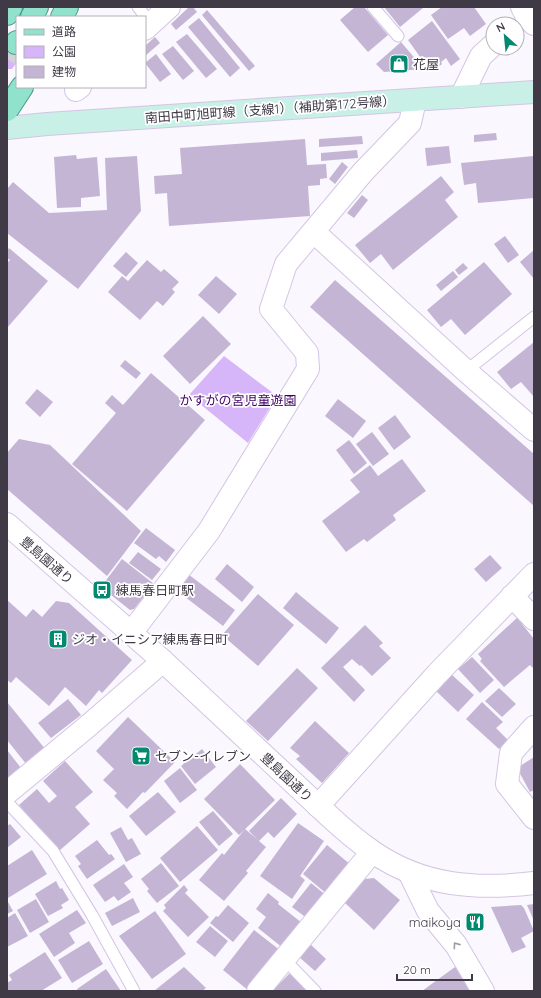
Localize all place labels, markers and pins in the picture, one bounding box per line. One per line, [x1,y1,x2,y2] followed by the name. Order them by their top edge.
[388,53,410,75] shop icon: 花屋
[413,56,439,72] place label: 花屋
[91,579,113,601] bus stop icon: 練馬春日町駅
[116,582,194,598] place label: 練馬春日町駅
[47,628,69,650] building icon: ジオ・イニシア練馬春日町
[72,631,228,647] place label: ジオ・イニシア練馬春日町
[130,745,152,767] supermarket icon: セブン-イレブン
[155,748,251,764] place label: セブン-イレブン
[464,911,486,933] restaurant icon: maikoya
[409,914,461,930] place label: maikoya

